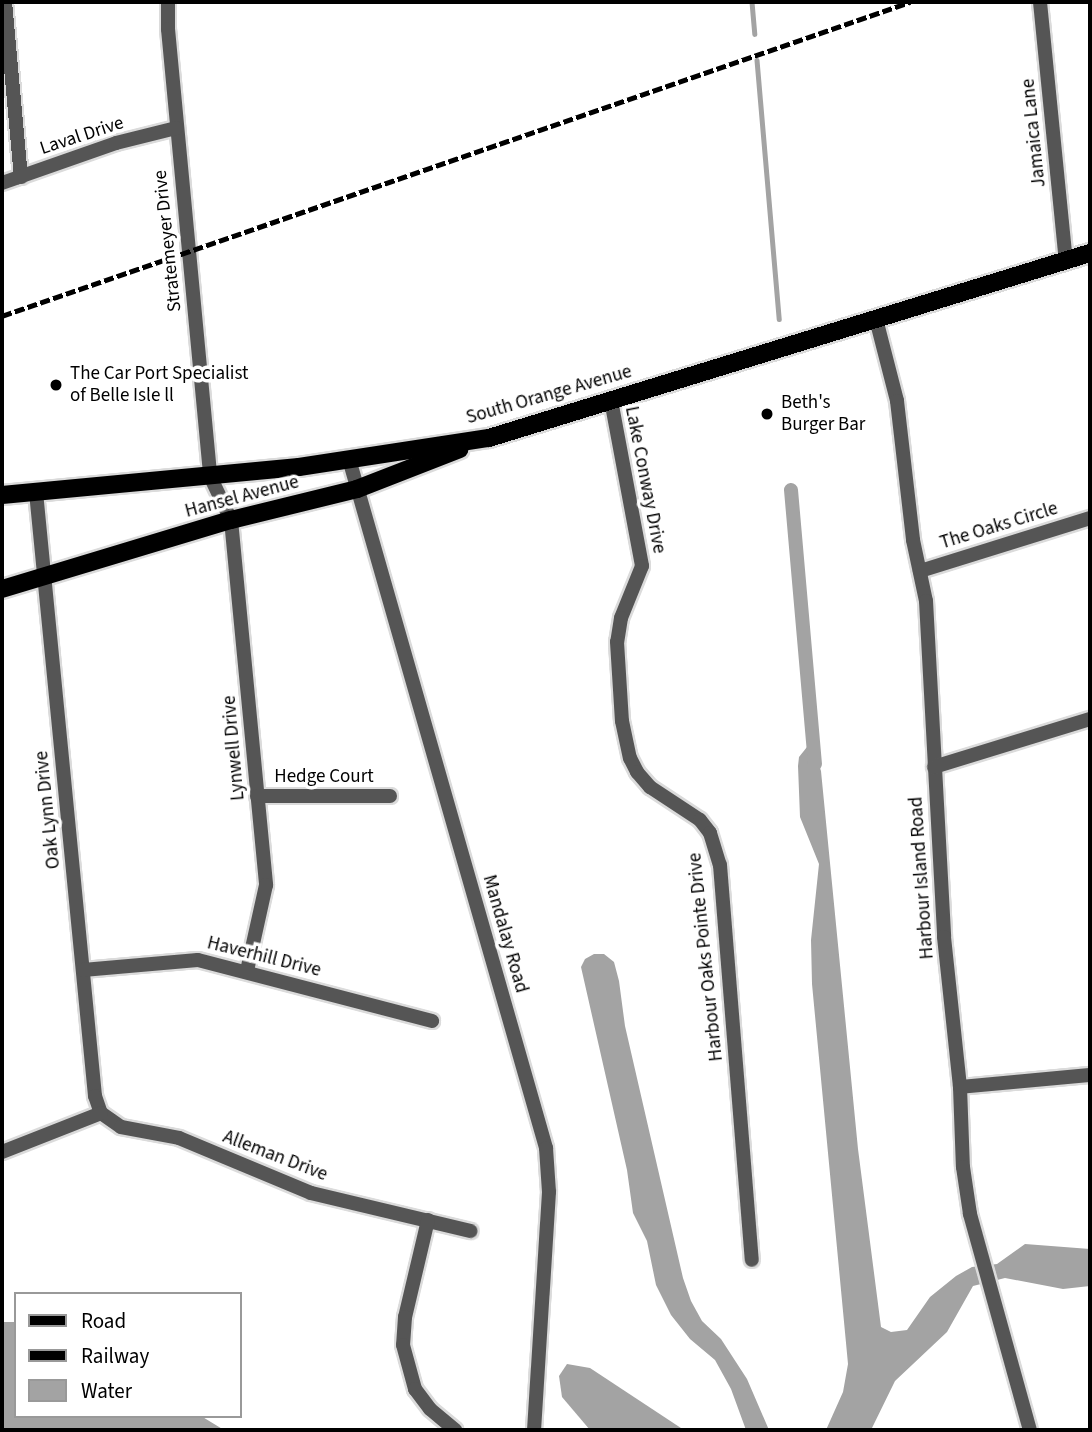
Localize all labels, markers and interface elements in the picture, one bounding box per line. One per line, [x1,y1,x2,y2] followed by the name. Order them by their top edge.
[1017,78,1051,188] street label: Jamaica Lane
[37,112,127,160] street label: Laval Drive
[149,169,187,313] street label: Stratemeyer Drive
[464,360,634,430] street label: South Orange Avenue
[70,363,249,407] place label: The Car Port Specialist of Belle Isle ll
[48,377,64,393] marker: The Car Port Specialist of Belle Isle ll
[781,392,865,436] place label: Beth's Burger Bar
[620,404,670,556] street label: Lake Conway Drive
[759,406,775,422] marker: Beth's Burger Bar
[183,471,301,523] street label: Hansel Avenue
[937,497,1061,555] street label: The Oaks Circle
[218,694,250,802] street label: Lynwell Drive
[30,750,66,870] street label: Oak Lynn Drive
[274,766,374,788] street label: Hedge Court
[905,796,939,960] street label: Harbour Island Road
[684,852,728,1062] street label: Harbour Oaks Pointe Drive
[477,872,533,996] street label: Mandalay Road
[205,932,323,982] street label: Haverhill Drive
[220,1126,330,1186] street label: Alleman Drive
[14,1292,242,1418] legend
[81,1306,126,1336] text: Road
[81,1341,149,1371] text: Railway
[81,1376,132,1406] text: Water

